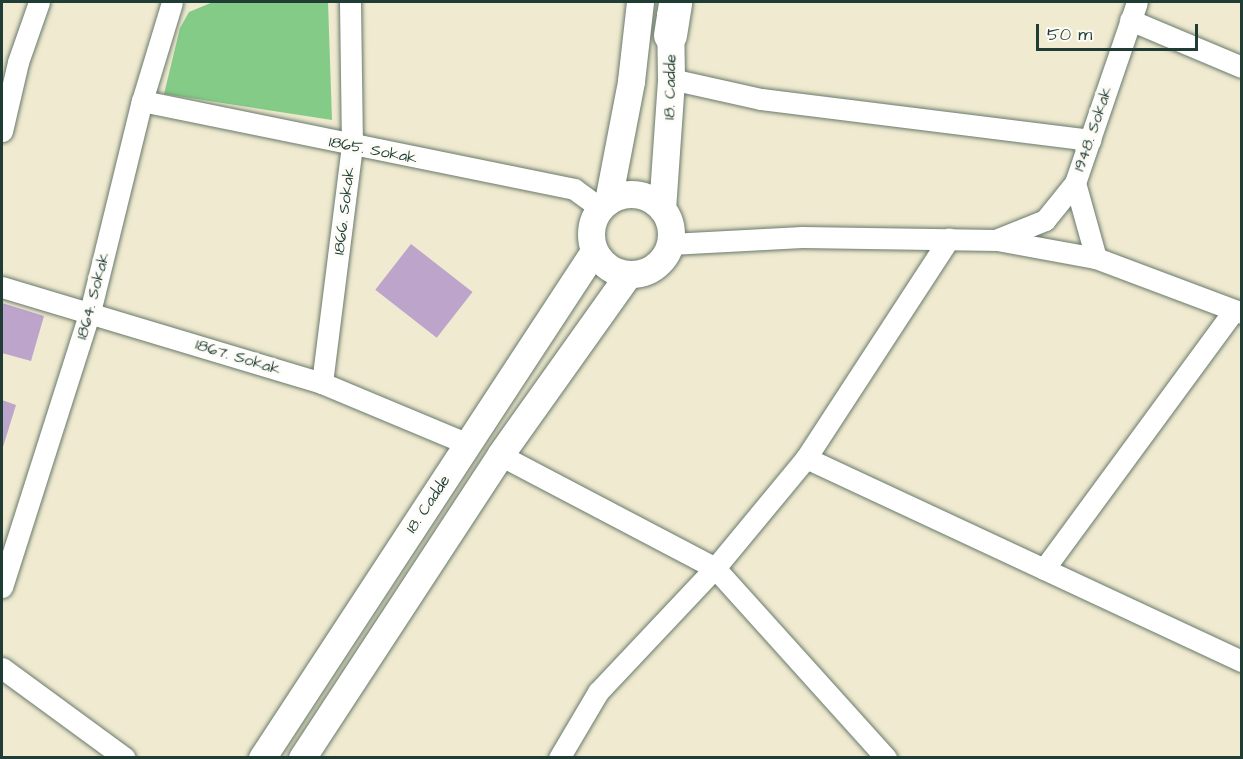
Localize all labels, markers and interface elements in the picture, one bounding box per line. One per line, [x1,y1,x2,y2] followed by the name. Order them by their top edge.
[1039,12,1201,50] scale bar
[1047,22,1092,47] text: 50 m
[660,54,680,120] street label: 18. Cadde
[1070,84,1116,174] street label: 1948. Sokak
[327,132,419,168] street label: 1865. Sokak
[329,166,359,256] street label: 1866. Sokak
[72,250,114,342] street label: 1864. Sokak
[193,335,283,379] street label: 1867. Sokak
[402,471,454,537] street label: 18. Cadde

